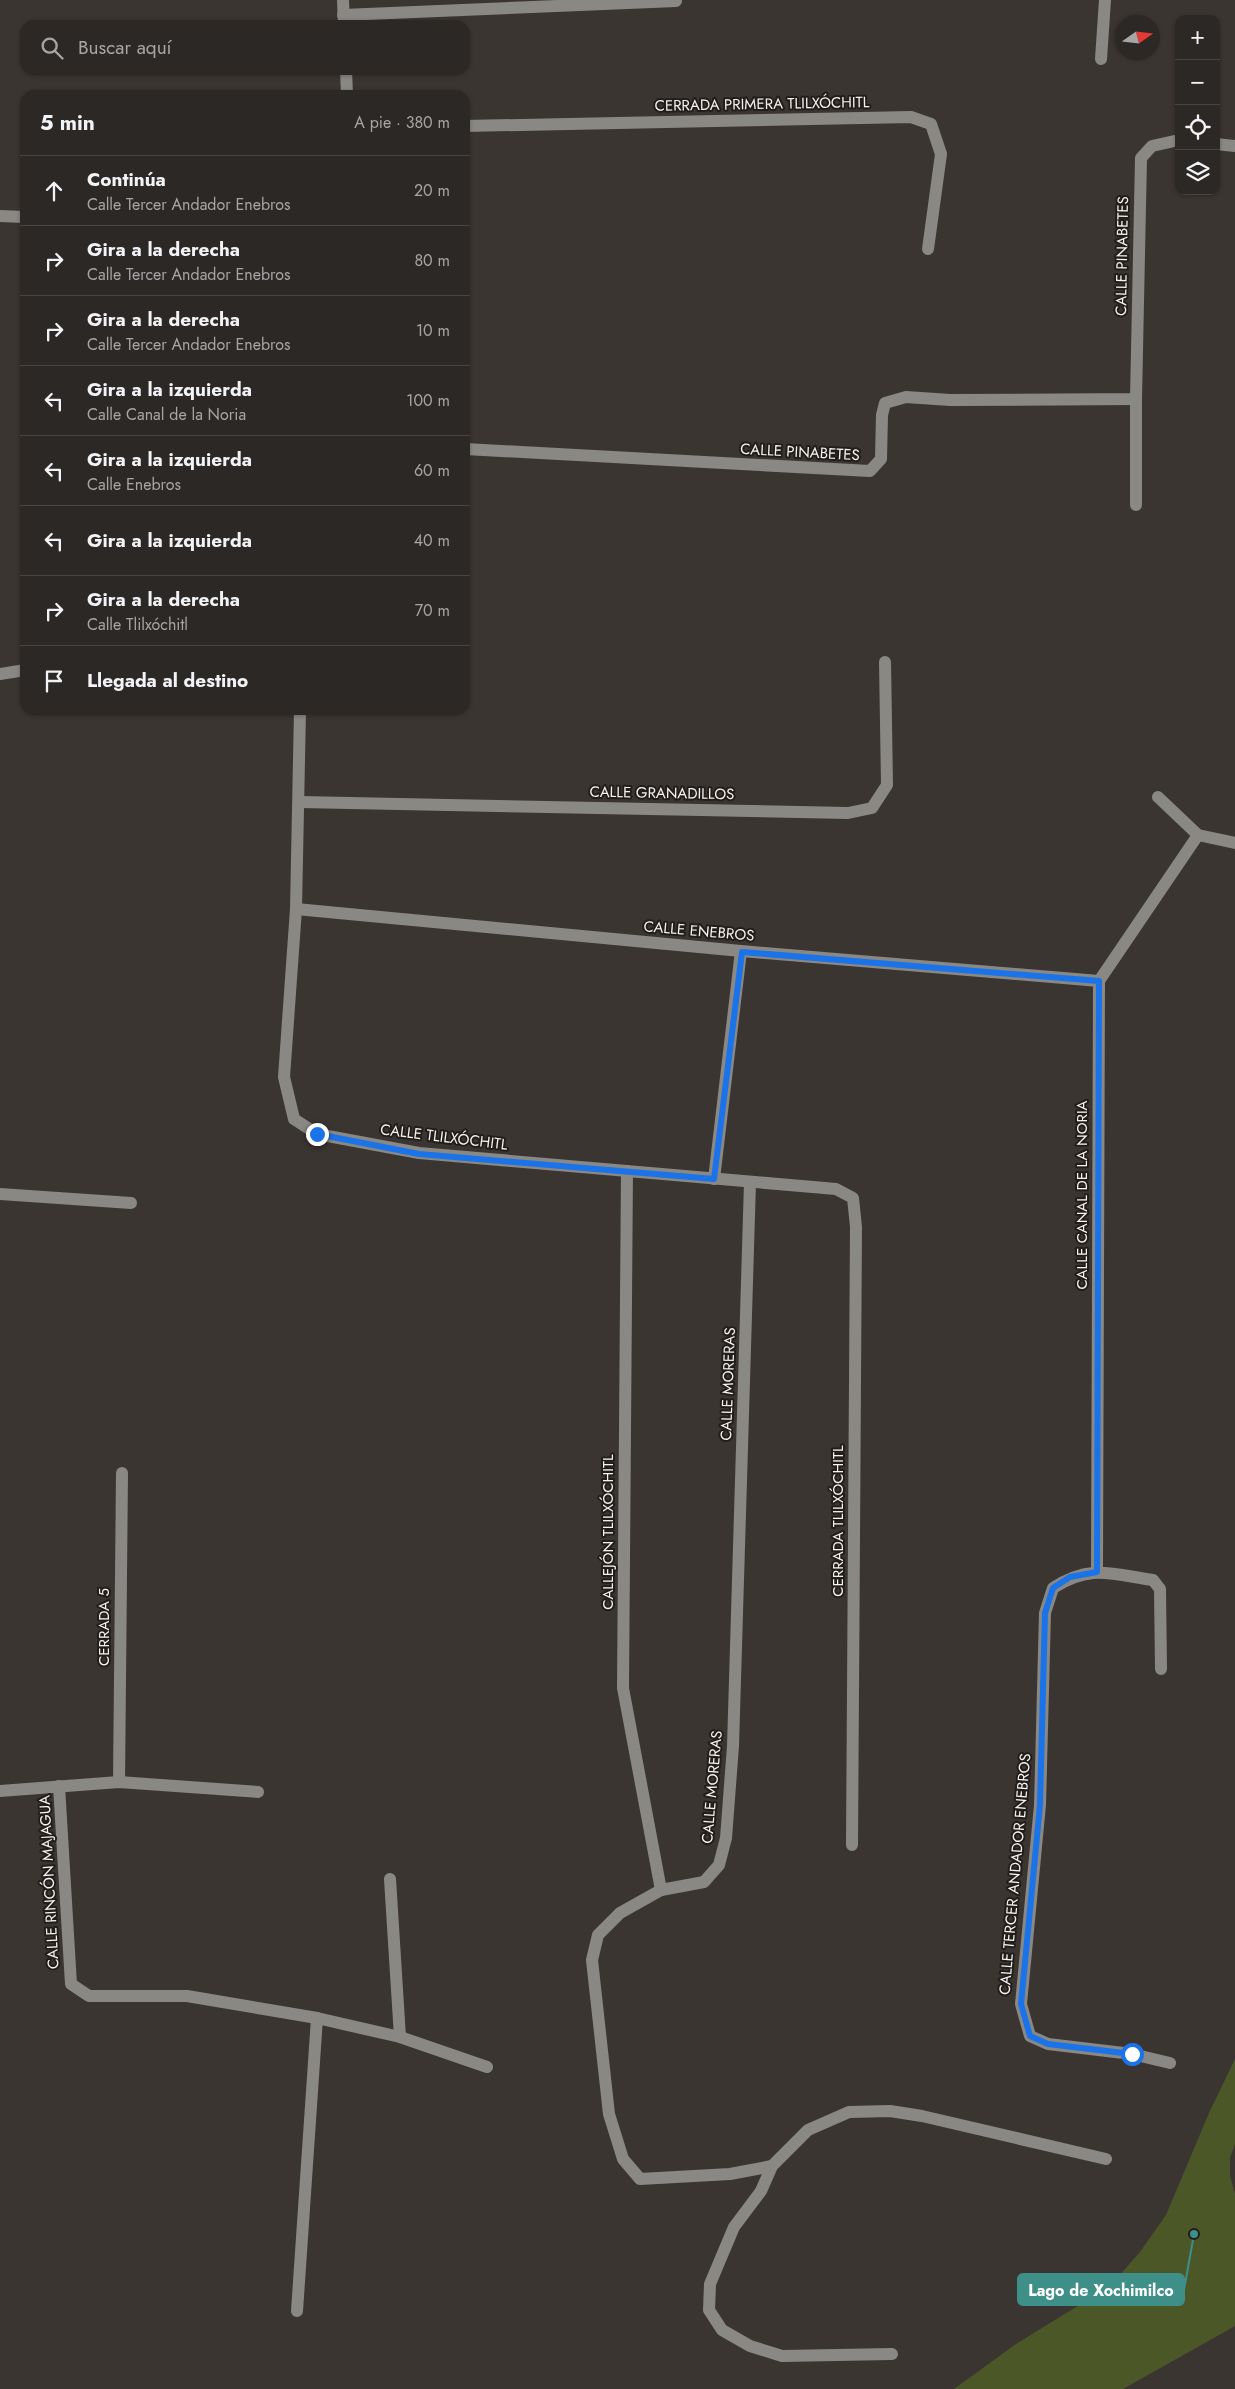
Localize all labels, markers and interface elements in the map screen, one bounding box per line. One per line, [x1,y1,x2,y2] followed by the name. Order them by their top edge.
[1115,15,1160,60] north arrow
[1175,15,1220,195] map controls
[1175,15,1220,60] button: +
[20,20,470,75] search box
[38,34,66,62] icon: search
[78,34,172,61] text: Buscar aquí
[1175,60,1220,105] button: −
[654,91,870,117] street label: CERRADA PRIMERA TLILXÓCHITL
[1175,105,1220,150] button: locate
[40,108,95,138] text: 5 min
[354,111,450,134] text: A pie · 380 m
[1175,150,1220,195] button: layers
[87,166,166,193] text: Continúa
[40,177,68,205] icon: ahead
[414,179,450,202] text: 20 m
[87,193,290,216] text: Calle Tercer Andador Enebros
[1110,196,1134,316] street label: CALLE PINABETES
[87,236,240,263] text: Gira a la derecha
[40,247,68,275] icon: right
[414,249,450,272] text: 80 m
[87,263,290,286] text: Calle Tercer Andador Enebros
[87,306,240,333] text: Gira a la derecha
[40,317,68,345] icon: right
[416,319,450,342] text: 10 m
[87,333,290,356] text: Calle Tercer Andador Enebros
[87,376,252,403] text: Gira a la izquierda
[40,387,68,415] icon: left
[406,389,450,412] text: 100 m
[87,403,246,426] text: Calle Canal de la Noria
[740,438,860,466] street label: CALLE PINABETES
[87,446,252,473] text: Gira a la izquierda
[40,457,68,485] icon: left
[414,459,450,482] text: 60 m
[87,473,181,496] text: Calle Enebros
[40,527,68,555] icon: left
[87,527,252,554] text: Gira a la izquierda
[414,529,450,552] text: 40 m
[87,586,240,613] text: Gira a la derecha
[40,597,68,625] icon: right
[415,599,450,622] text: 70 m
[87,613,188,636] text: Calle Tlilxóchitl
[40,667,68,695] icon: arrive
[87,667,248,694] text: Llegada al destino
[589,781,735,805] street label: CALLE GRANADILLOS
[643,915,755,947] street label: CALLE ENEBROS
[1071,1100,1093,1289] street label: CALLE CANAL DE LA NORIA
[379,1118,509,1156] street label: CALLE TLILXÓCHITL
[306,1123,329,1146] route end
[715,1327,741,1441] street label: CALLE MORERAS
[827,1445,849,1597] street label: CERRADA TLILXÓCHITL
[597,1454,619,1610] street label: CALLEJÓN TLILXÓCHITL
[93,1588,115,1666] street label: CERRADA 5
[696,1730,728,1844] street label: CALLE MORERAS
[993,1752,1037,1996] street label: CALLE TERCER ANDADOR ENEBROS
[33,1794,65,1970] street label: CALLE RINCÓN MAJAGUA
[1121,2043,1144,2066] route start
[1018,2274,1184,2305] callout: Lago de Xochimilco
[1028,2279,1174,2302] text: Lago de Xochimilco

